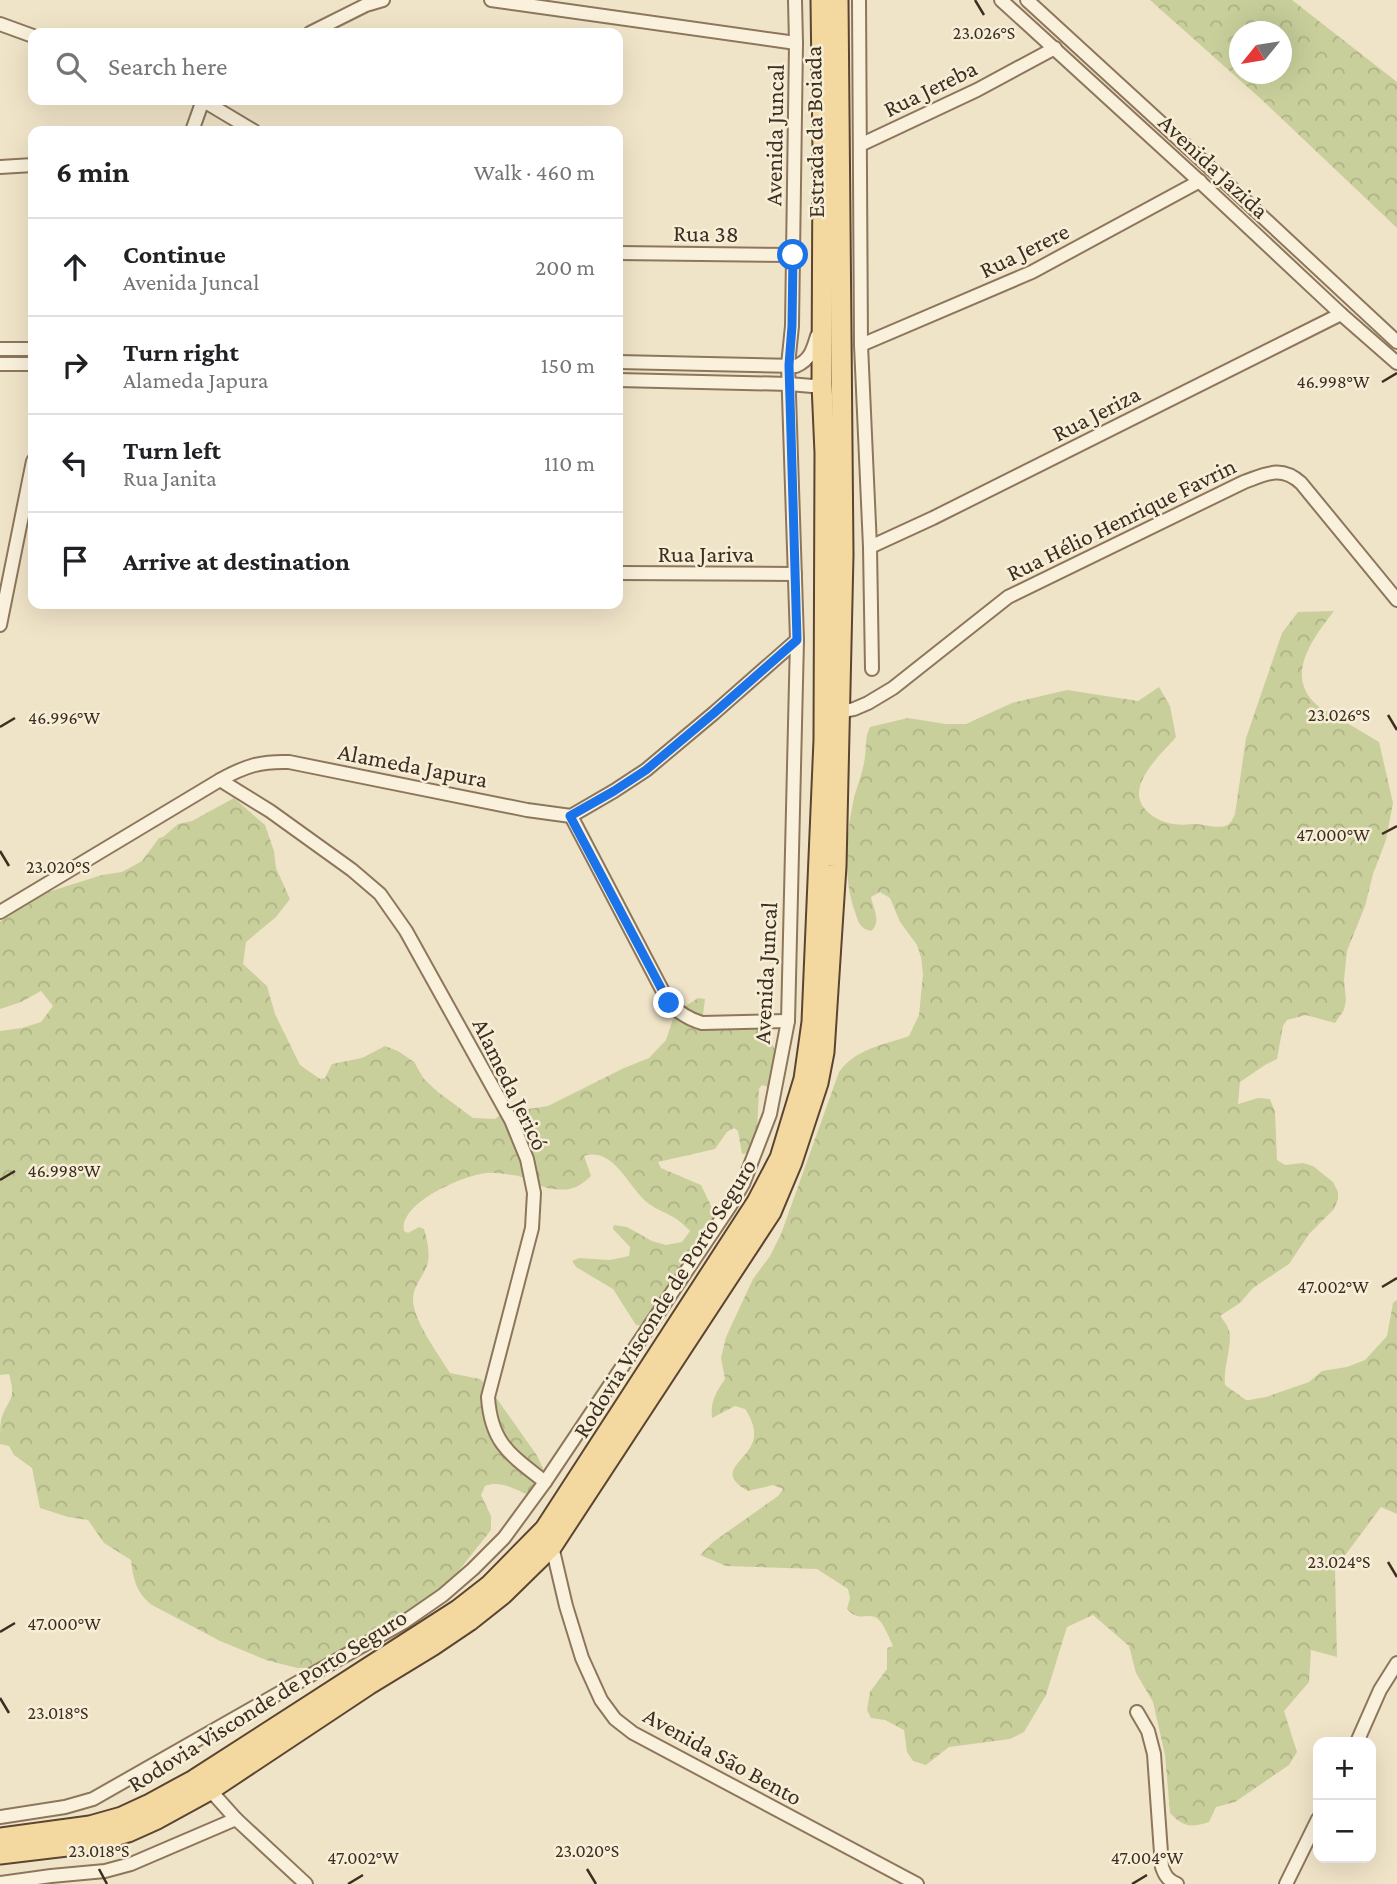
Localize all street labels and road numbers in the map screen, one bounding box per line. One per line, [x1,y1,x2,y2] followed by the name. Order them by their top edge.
[799,46,829,218] street label: Estrada da Boiada
[879,54,981,122] street label: Rua Jereba
[759,64,789,206] street label: Avenida Juncal
[1153,108,1275,224] street label: Avenida Jazida
[975,217,1073,283] street label: Rua Jerere
[673,219,739,247] street label: Rua 38
[1048,379,1144,447] street label: Rua Jeriza
[1002,452,1240,586] street label: Rua Hélio Henrique Favrin
[658,540,754,567] street label: Rua Jariva
[336,737,490,793] street label: Alameda Japura
[748,901,782,1045] street label: Avenida Juncal
[467,1014,555,1154] street label: Alameda Jericó
[567,1154,761,1442] street label: Rodovia Visconde de Porto Seguro
[123,1603,411,1797] street label: Rodovia Visconde de Porto Seguro
[639,1701,807,1811] street label: Avenida São Bento

